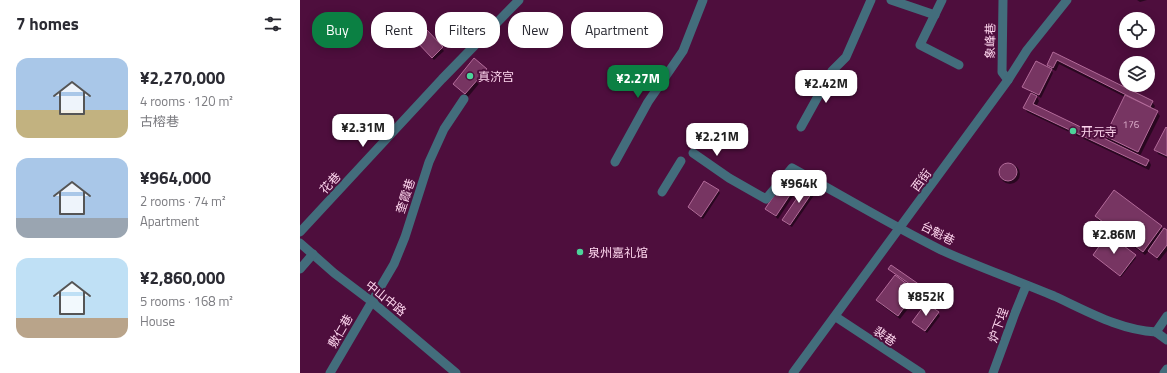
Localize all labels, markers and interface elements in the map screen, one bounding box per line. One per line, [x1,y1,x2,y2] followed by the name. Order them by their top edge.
[16,11,79,37] text: 7 homes
[312,12,363,48] chip: Buy
[371,12,427,48] chip: Rent
[435,12,500,48] chip: Filters
[508,12,563,48] chip: New
[571,12,663,48] chip: Apartment
[1119,12,1155,92] map controls
[1119,12,1155,48] button: locate
[262,13,284,35] icon: filters
[980,23,1000,59] street label: 象峰巷
[1119,56,1155,92] button: layers
[140,65,225,91] text: ¥2,270,000
[605,65,671,99] pin: ¥2.27M
[478,67,514,86] place label: 真济宫
[616,68,660,88] text: ¥2.27M
[793,70,859,104] pin: ¥2.42M
[465,71,475,81] marker: 真济宫
[804,73,848,93] text: ¥2.42M
[48,74,96,122] icon: home
[140,91,233,111] text: 4 rooms · 120 m²
[140,111,179,131] text: 古榕巷
[330,114,396,148] pin: ¥2.31M
[341,117,385,137] text: ¥2.31M
[1123,117,1140,132] house number: 176
[1081,122,1117,141] place label: 开元寺
[684,123,750,157] pin: ¥2.21M
[695,126,739,146] text: ¥2.21M
[1068,126,1078,136] marker: 开元寺
[140,165,211,191] text: ¥964,000
[906,165,936,195] street label: 西街
[315,168,345,198] street label: 花巷
[771,170,827,204] pin: ¥964K
[781,173,817,193] text: ¥964K
[48,174,96,222] icon: home
[390,176,420,216] street label: 奎霞巷
[140,191,226,211] text: 2 rooms · 74 m²
[140,211,199,231] text: Apartment
[918,216,958,250] street label: 台魁巷
[1081,221,1147,255] pin: ¥2.86M
[1092,224,1136,244] text: ¥2.86M
[588,243,648,262] place label: 泉州嘉礼馆
[575,247,585,257] marker: 泉州嘉礼馆
[140,265,225,291] text: ¥2,860,000
[48,274,96,322] icon: home
[361,276,411,320] street label: 中山中路
[898,283,954,317] pin: ¥852K
[908,286,944,306] text: ¥852K
[140,291,233,311] text: 5 rooms · 168 m²
[983,305,1013,345] street label: 炉下埕
[140,311,175,331] text: House
[323,311,357,351] street label: 敷仁巷
[870,321,900,351] street label: 裴巷

